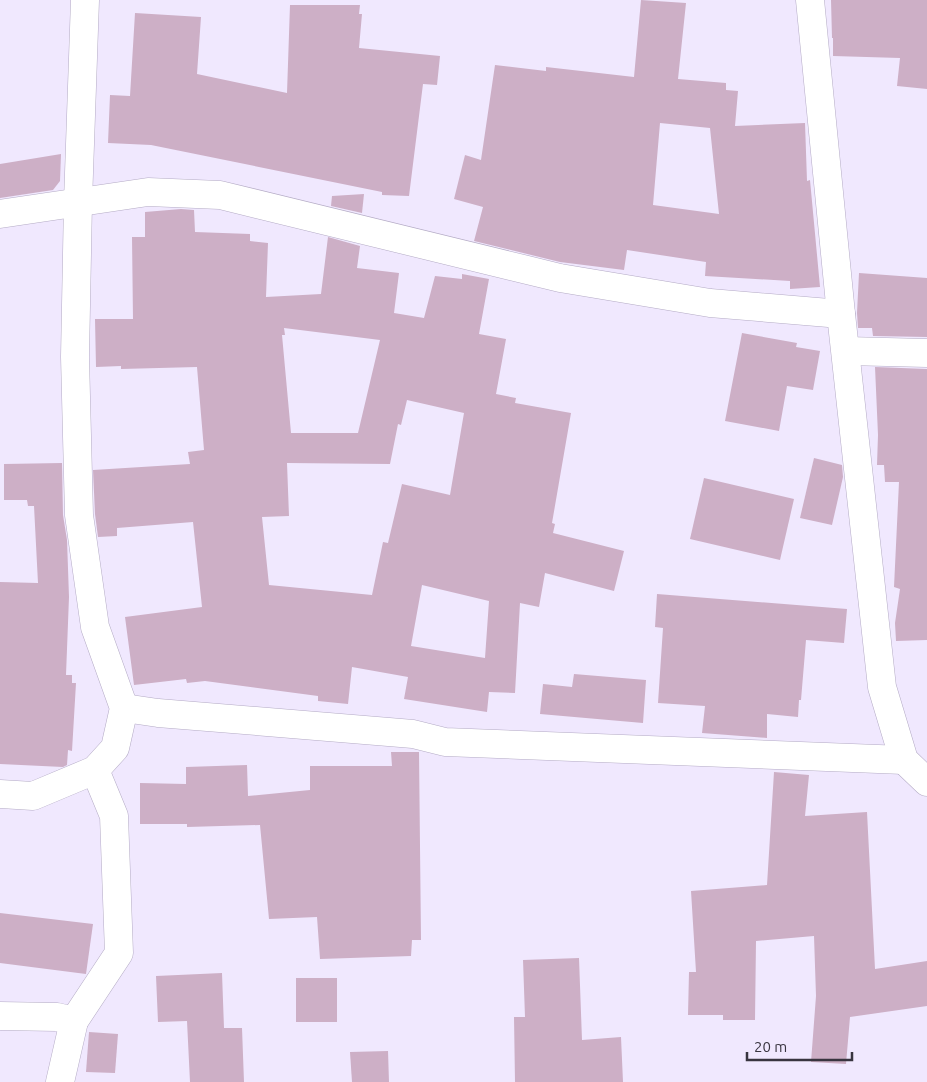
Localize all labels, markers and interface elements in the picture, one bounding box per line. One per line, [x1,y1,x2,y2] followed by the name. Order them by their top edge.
[747,1030,852,1062] scale bar
[754,1038,787,1055] text: 20 m

